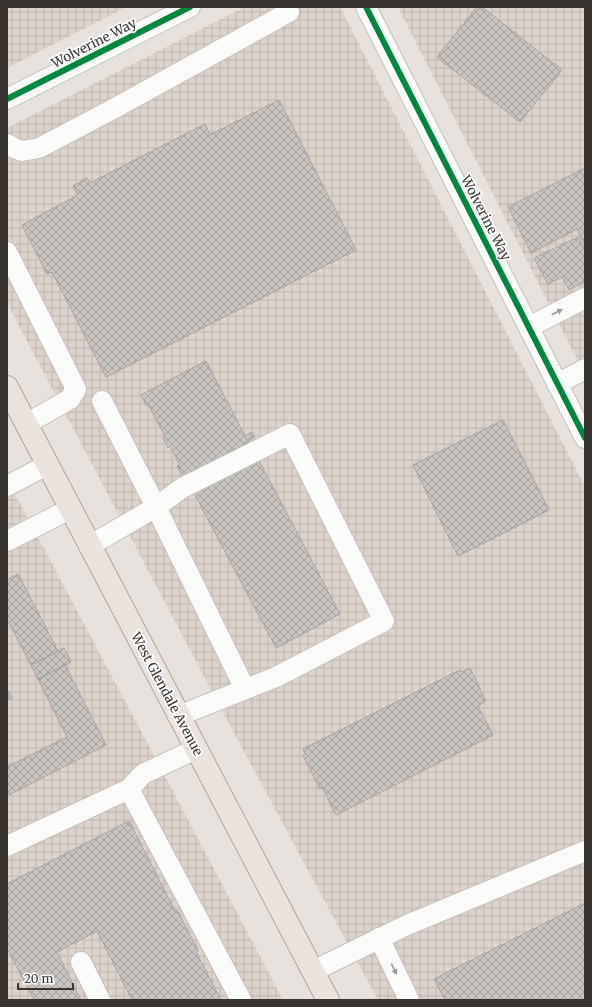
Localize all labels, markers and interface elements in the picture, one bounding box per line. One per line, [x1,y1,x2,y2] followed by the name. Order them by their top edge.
[48,14,140,72] street label: Wolverine Way
[457,172,515,264] street label: Wolverine Way
[551,309,563,315] one-way arrow
[127,629,207,759] street label: West Glendale Avenue
[391,963,397,975] one-way arrow
[18,965,73,991] scale bar
[24,971,53,986] text: 20 m

